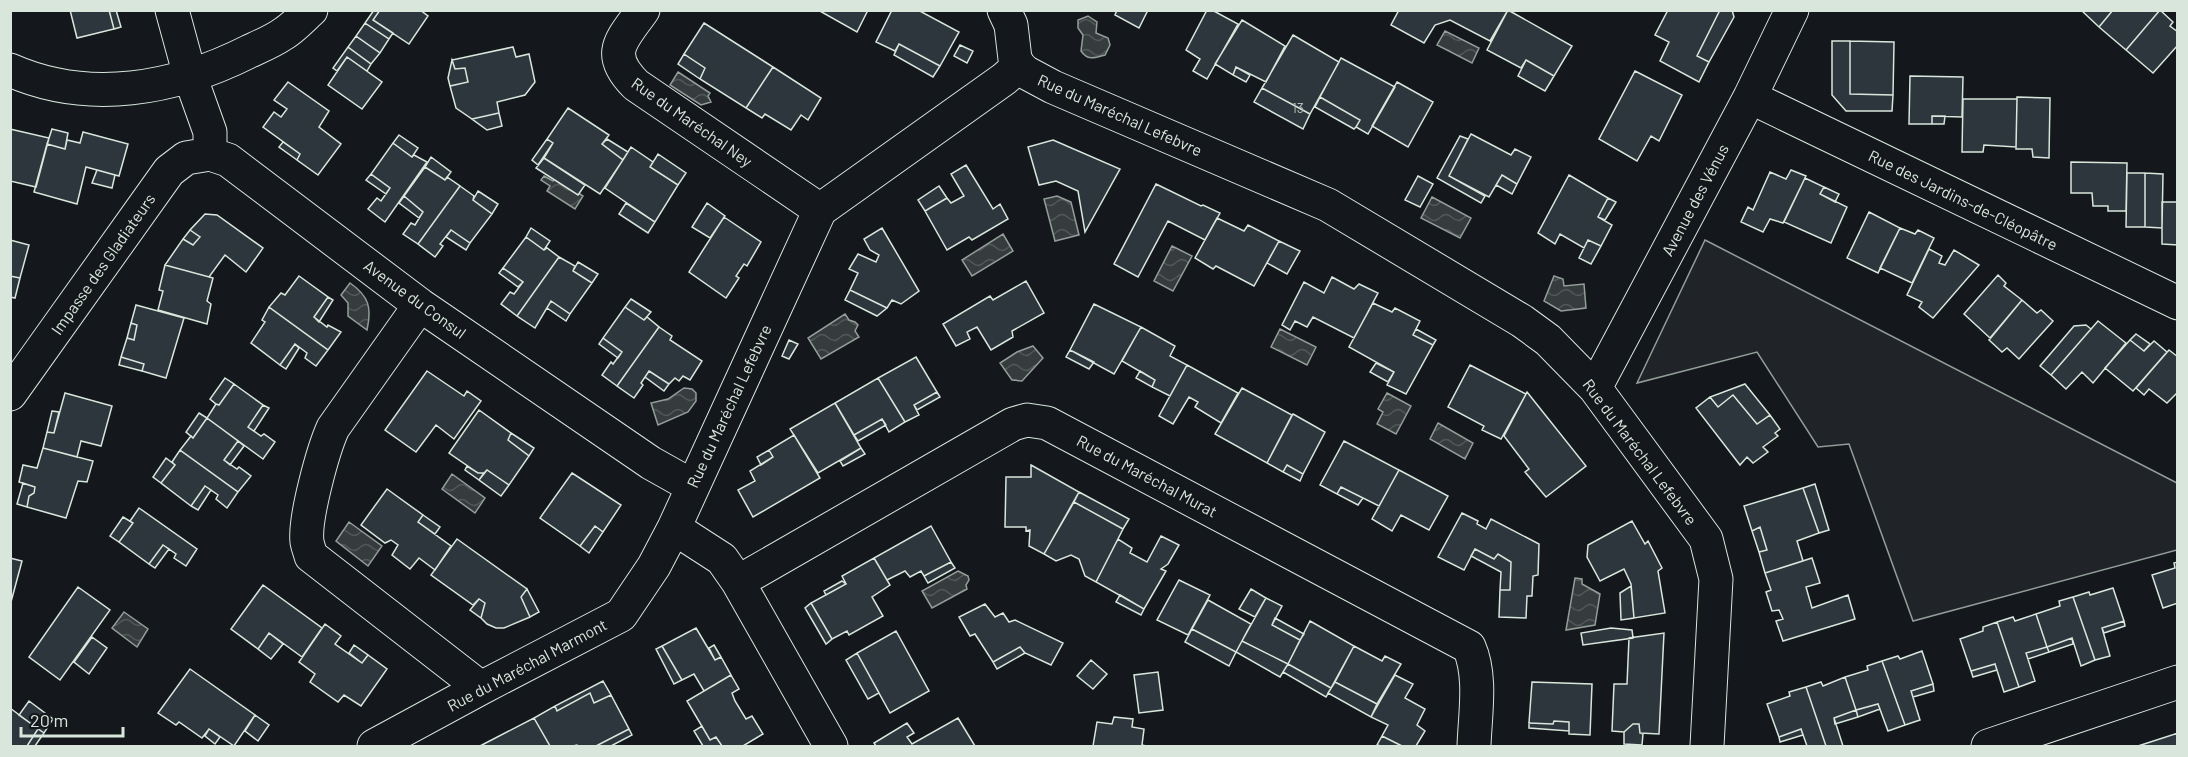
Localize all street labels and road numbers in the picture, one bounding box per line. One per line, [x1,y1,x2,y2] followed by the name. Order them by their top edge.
[1035,70,1205,159] street label: Rue du Maréchal Lefebvre
[628,73,757,171] street label: Rue du Maréchal Ney
[1657,141,1732,259] street label: Avenue des Vénus
[1866,145,2061,254] street label: Rue des Jardins-de-Cléopâtre
[47,189,159,338] street label: Impasse des Gladiateurs
[361,255,470,342] street label: Avenue du Consul
[682,321,775,490] street label: Rue du Maréchal Lefebvre
[1579,375,1702,528] street label: Rue du Maréchal Lefebvre
[1074,430,1221,521] street label: Rue du Maréchal Murat
[444,614,610,715] street label: Rue du Maréchal Marmont

